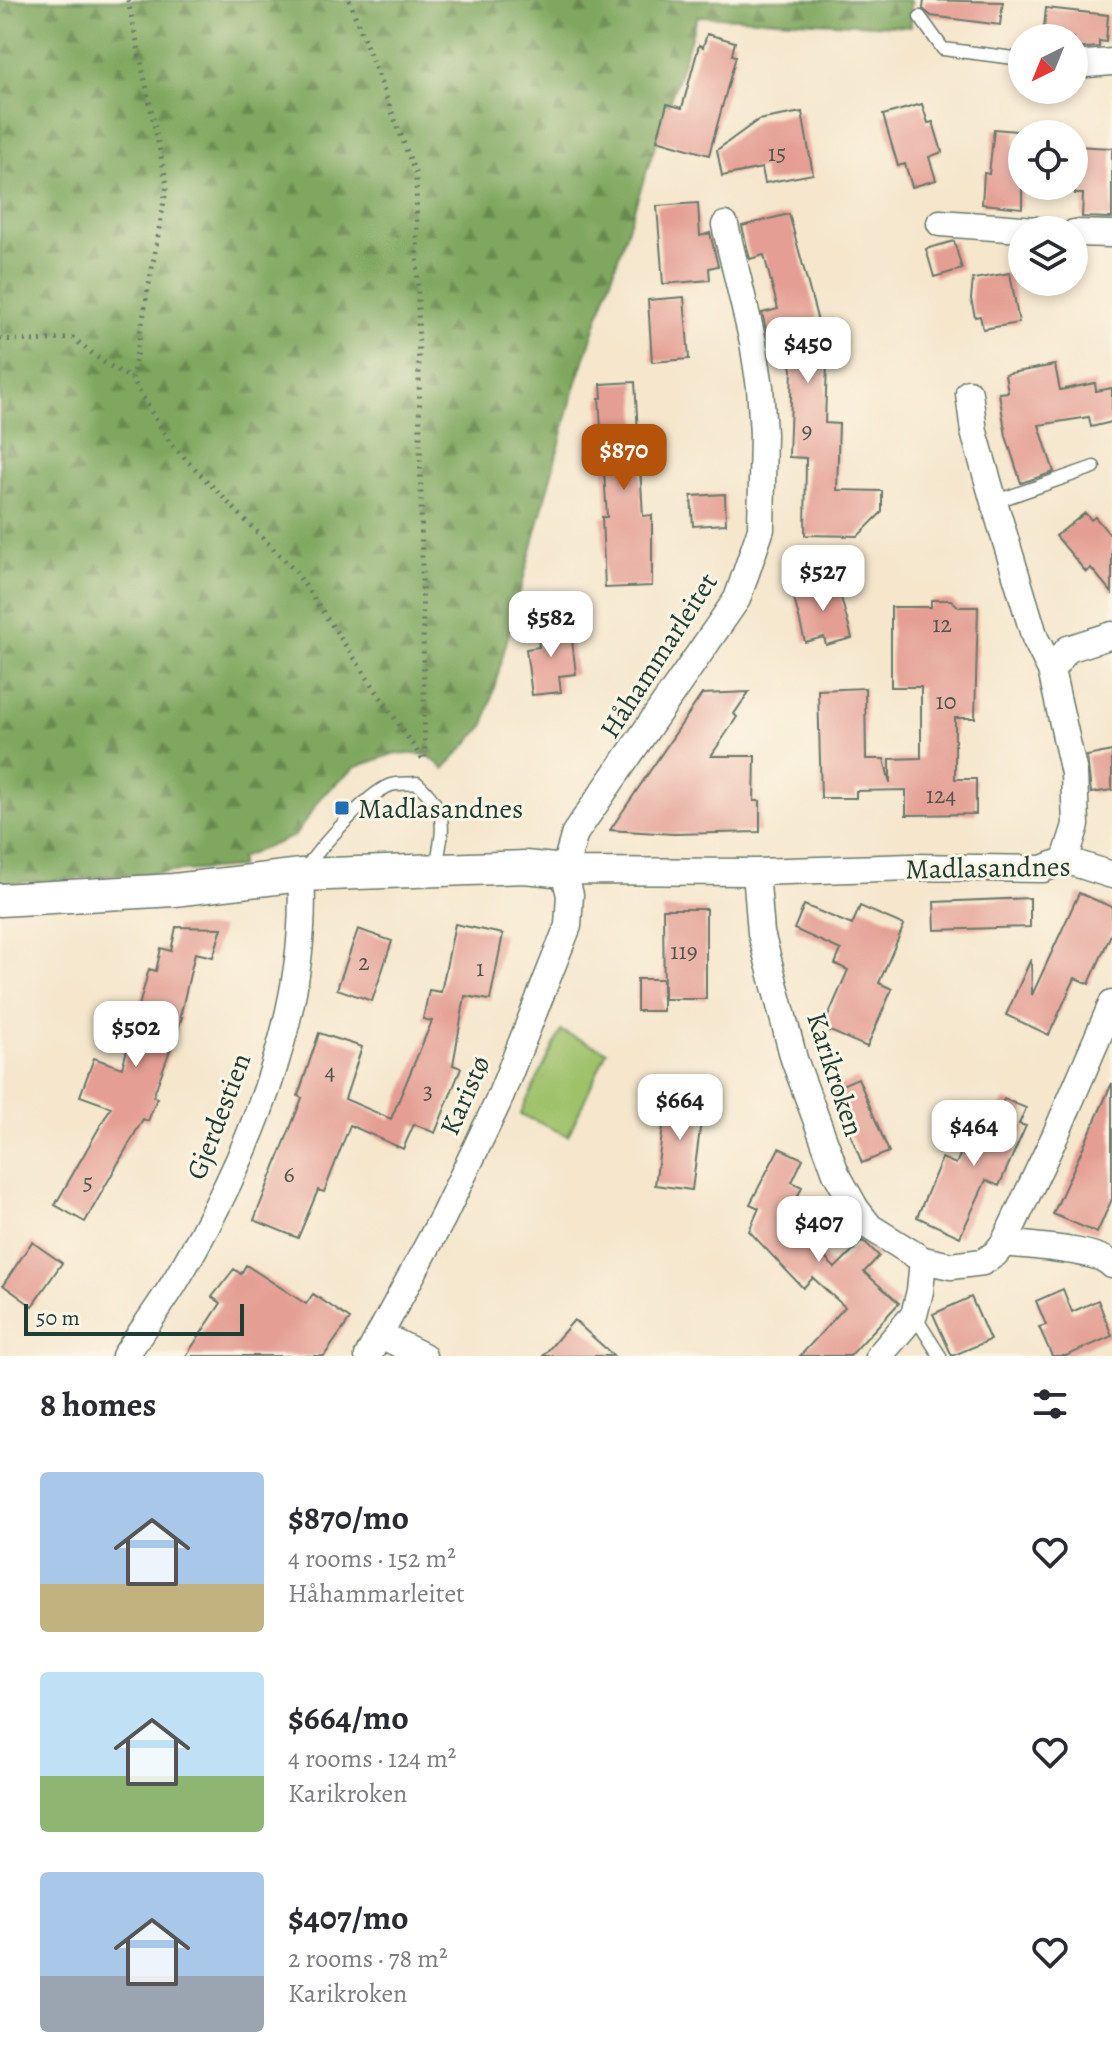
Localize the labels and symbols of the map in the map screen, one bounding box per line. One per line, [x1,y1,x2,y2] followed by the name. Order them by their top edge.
[1008,24,1088,104] north arrow
[768,137,786,169] house number: 15
[761,317,855,385] pin: $450
[802,414,812,446] house number: 9
[577,424,671,492] pin: $870
[776,545,870,613] pin: $527
[591,565,727,746] street label: Håhammarleitet
[504,591,598,659] pin: $582
[932,608,952,640] house number: 12
[936,685,957,717] house number: 10
[926,779,956,811] house number: 124
[358,790,523,828] place label: Madlasandnes
[333,799,351,817] marker: Madlasandnes
[905,848,1071,888] street label: Madlasandnes
[670,935,698,967] house number: 119
[358,946,370,978] house number: 2
[476,952,484,984] house number: 1
[89,1001,183,1069] pin: $502
[797,1007,873,1141] street label: Karikroken
[177,1048,260,1185] street label: Gjerdestien
[431,1050,499,1141] street label: Karistø
[325,1055,336,1087] house number: 4
[633,1074,727,1142] pin: $664
[423,1075,433,1107] house number: 3
[927,1100,1021,1168] pin: $464
[283,1158,295,1190] house number: 6
[83,1166,93,1198] house number: 5
[772,1196,866,1264] pin: $407
[24,1300,244,1336] scale bar

